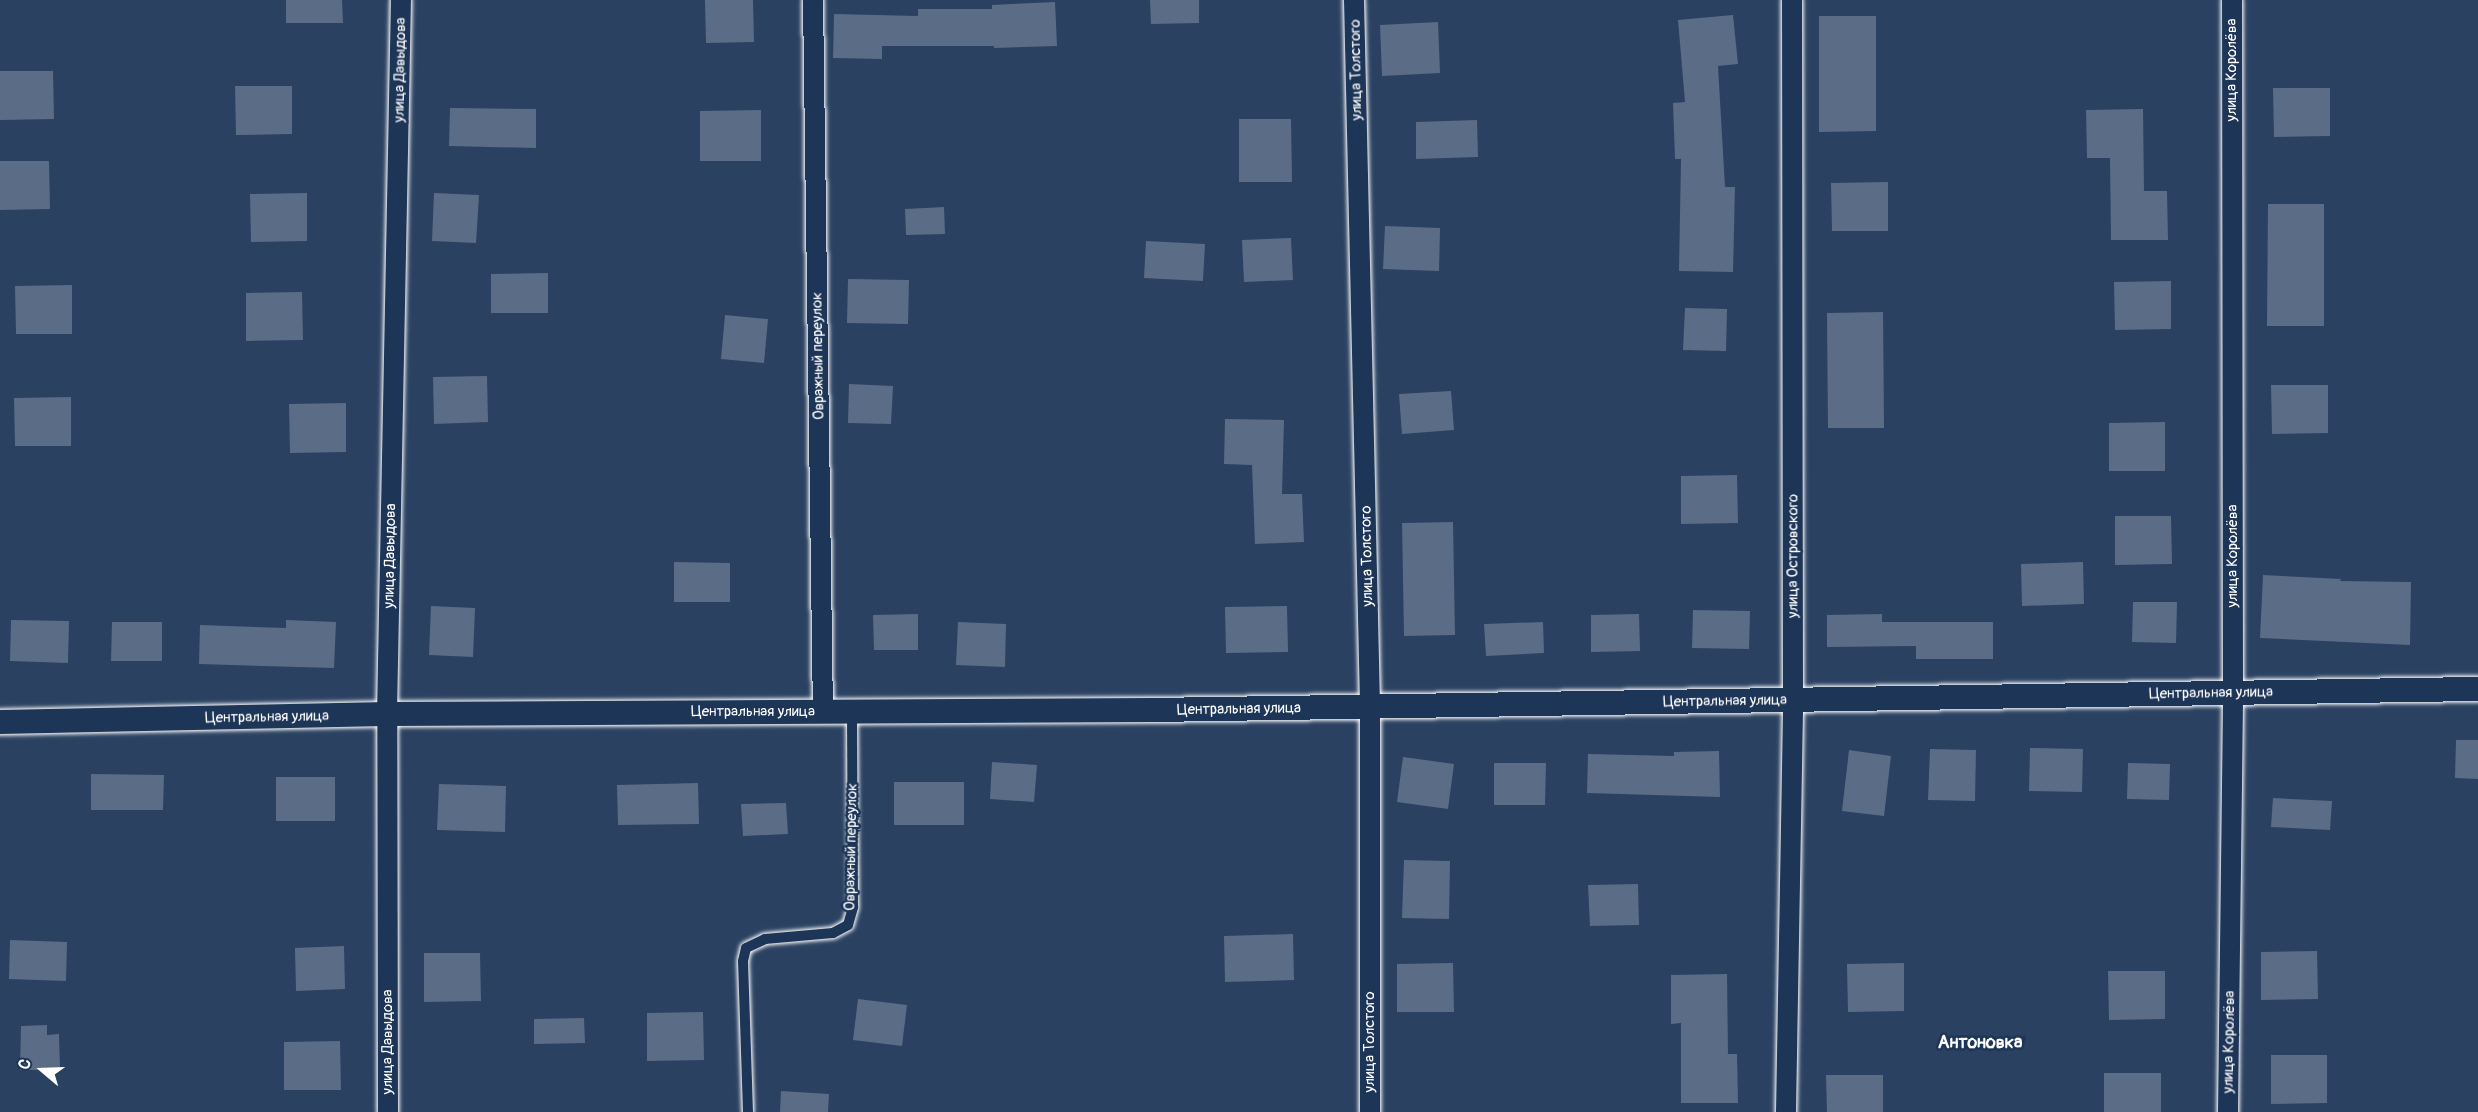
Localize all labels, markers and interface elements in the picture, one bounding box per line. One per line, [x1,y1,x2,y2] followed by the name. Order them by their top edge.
[390,17,410,123] street label: улица Давыдова
[1346,19,1366,121] street label: улица Толстого
[2223,19,2241,121] street label: улица Королёва
[808,292,828,420] street label: Овражный переулок
[1784,494,1802,618] street label: улица Островского
[380,503,400,609] street label: улица Давыдова
[1357,505,1377,607] street label: улица Толстого
[2224,505,2242,607] street label: улица Королёва
[2149,683,2273,703] street label: Центральная улица
[1663,691,1787,711] street label: Центральная улица
[1177,699,1301,719] street label: Центральная улица
[691,703,815,721] street label: Центральная улица
[205,707,329,727] street label: Центральная улица
[841,783,861,911] street label: Овражный переулок
[379,989,397,1095] street label: улица Давыдова
[2219,990,2239,1094] street label: улица Королёва
[1361,992,1379,1092] street label: улица Толстого
[1938,1032,2022,1054] district label: Антоновка
[12,1040,72,1100] north arrow
[14,1056,36,1072] text: С

